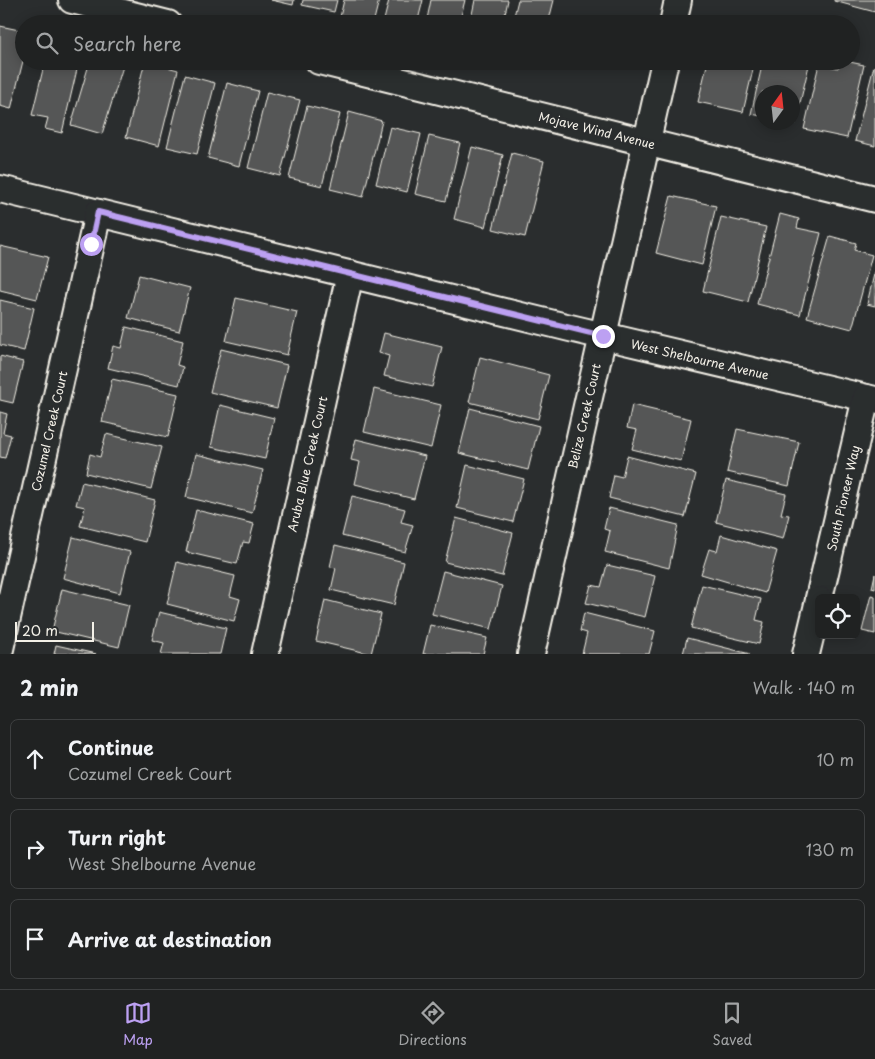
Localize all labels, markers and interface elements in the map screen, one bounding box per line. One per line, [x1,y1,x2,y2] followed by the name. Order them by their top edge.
[15,15,860,70] search box
[33,29,61,57] icon: search
[73,29,182,57] text: Search here
[755,85,800,130] north arrow
[537,107,658,153] street label: Mojave Wind Avenue
[80,233,103,256] route start
[592,325,615,348] route end
[629,334,771,384] street label: West Shelbourne Avenue
[563,362,605,470] street label: Belize Creek Court
[26,369,72,493] street label: Cozumel Creek Court
[283,394,331,534] street label: Aruba Blue Creek Court
[822,443,864,553] street label: South Pioneer Way
[815,594,860,639] map controls
[815,594,860,639] button: locate
[15,619,94,642] scale bar
[22,620,58,641] text: 20 m
[20,671,79,703] text: 2 min
[753,675,855,699] text: Walk · 140 m
[68,733,154,761] text: Continue
[21,745,49,773] icon: ahead
[817,747,854,771] text: 10 m
[68,761,232,785] text: Cozumel Creek Court
[68,823,166,851] text: Turn right
[21,835,49,863] icon: right
[806,837,854,861] text: 130 m
[68,851,256,875] text: West Shelbourne Avenue
[21,925,49,953] icon: arrive
[68,925,272,953] text: Arrive at destination
[123,999,153,1050] tab: Map
[399,999,467,1050] tab: Directions
[712,999,752,1050] tab: Saved

